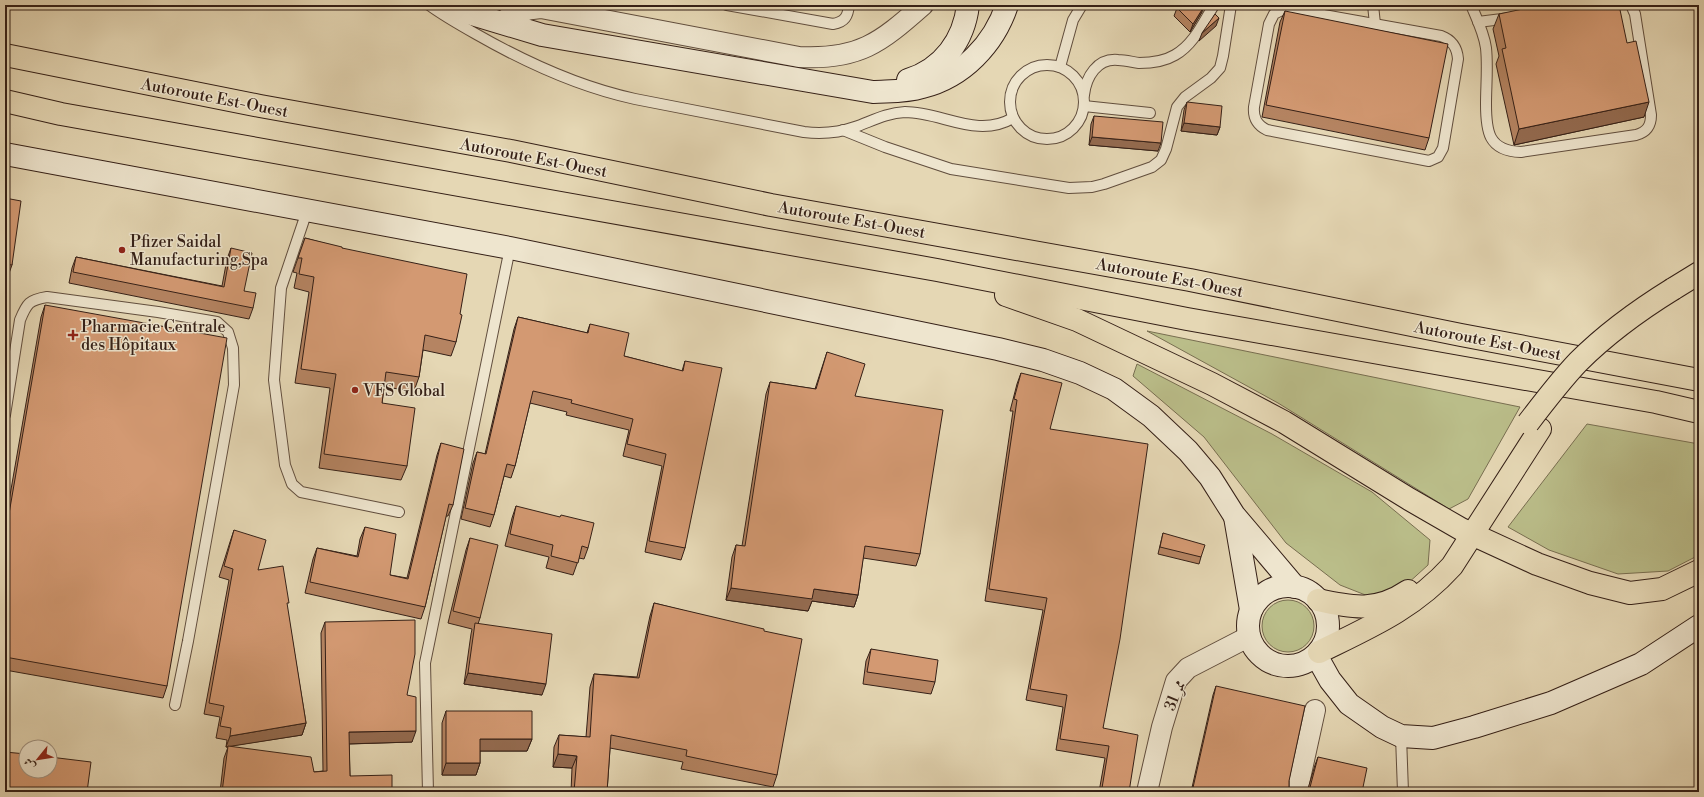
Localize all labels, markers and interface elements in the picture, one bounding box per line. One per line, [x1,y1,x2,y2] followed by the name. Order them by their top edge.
[139,74,290,122] street label: Autoroute Est-Ouest
[458,134,609,182] street label: Autoroute Est-Ouest
[776,197,927,243] street label: Autoroute Est-Ouest
[130,232,269,270] place label: Pfizer Saidal Manufacturing,Spa
[117,245,127,255] marker: Pfizer Saidal Manufacturing,Spa
[1094,254,1245,302] street label: Autoroute Est-Ouest
[81,317,226,355] place label: Pharmacie Centrale des Hôpitaux
[1412,317,1563,365] street label: Autoroute Est-Ouest
[68,330,78,340] marker: Pharmacie Centrale des Hôpitaux
[362,381,445,401] place label: VFS Global
[350,385,360,395] marker: VFS Global
[1160,677,1190,714] street label: ممر 31
[18,739,58,779] north arrow
[21,755,39,772] text: ش

